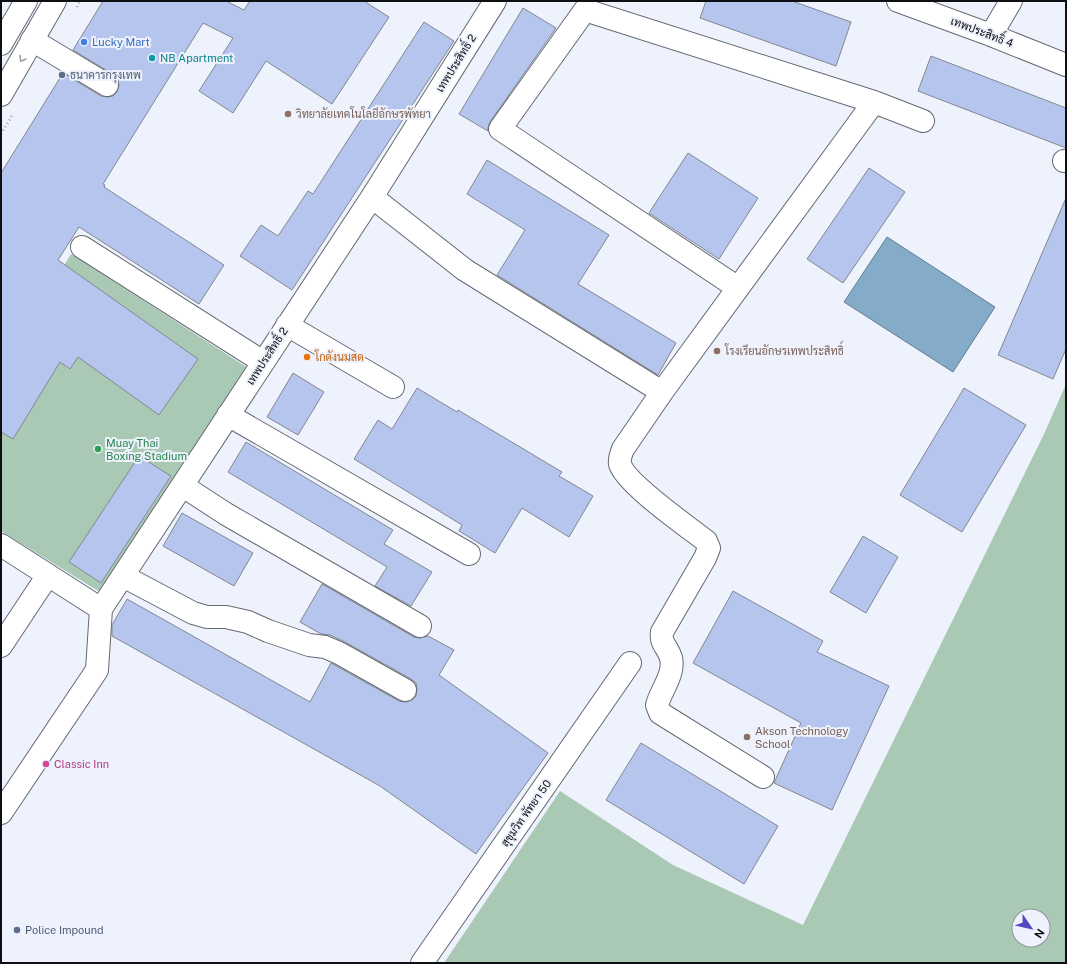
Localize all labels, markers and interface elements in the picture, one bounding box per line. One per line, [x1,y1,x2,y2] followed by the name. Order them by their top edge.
[949,9,1017,49] street label: เทพประสิทธิ์ 4
[429,29,479,94] street label: เทพประสิทธิ์ 2
[92,36,150,48] place label: Lucky Mart
[79,37,89,47] marker: Lucky Mart
[160,52,233,64] place label: NB Apartment
[147,53,157,63] marker: NB Apartment
[19,55,26,62] one-way arrow
[70,69,141,84] place label: ธนาคารกรุงเทพ
[57,70,67,80] marker: ธนาคารกรุงเทพ
[296,106,431,120] place label: วิทยาลัยเทคโนโลยีอักษรพัทยา
[283,109,293,119] marker: วิทยาลัยเทคโนโลยีอักษรพัทยา
[239,322,290,387] street label: เทพประสิทธิ์ 2
[724,340,844,357] place label: โรงเรียนอักษรเทพประสิทธิ์
[712,346,722,356] marker: โรงเรียนอักษรเทพประสิทธิ์
[314,349,364,363] place label: โกดังนมสด
[302,352,312,362] marker: โกดังนมสด
[106,437,187,462] place label: Muay Thai Boxing Stadium
[93,444,103,454] marker: Muay Thai Boxing Stadium
[755,725,849,750] place label: Akson Technology School
[742,732,752,742] marker: Akson Technology School
[54,758,109,770] place label: Classic Inn
[41,759,51,769] marker: Classic Inn
[498,777,556,850] street label: สุขุมวิท พัทยา 50
[1011,908,1051,948] north arrow
[25,924,104,936] place label: Police Impound
[12,925,22,935] marker: Police Impound
[1032,927,1047,941] text: N

